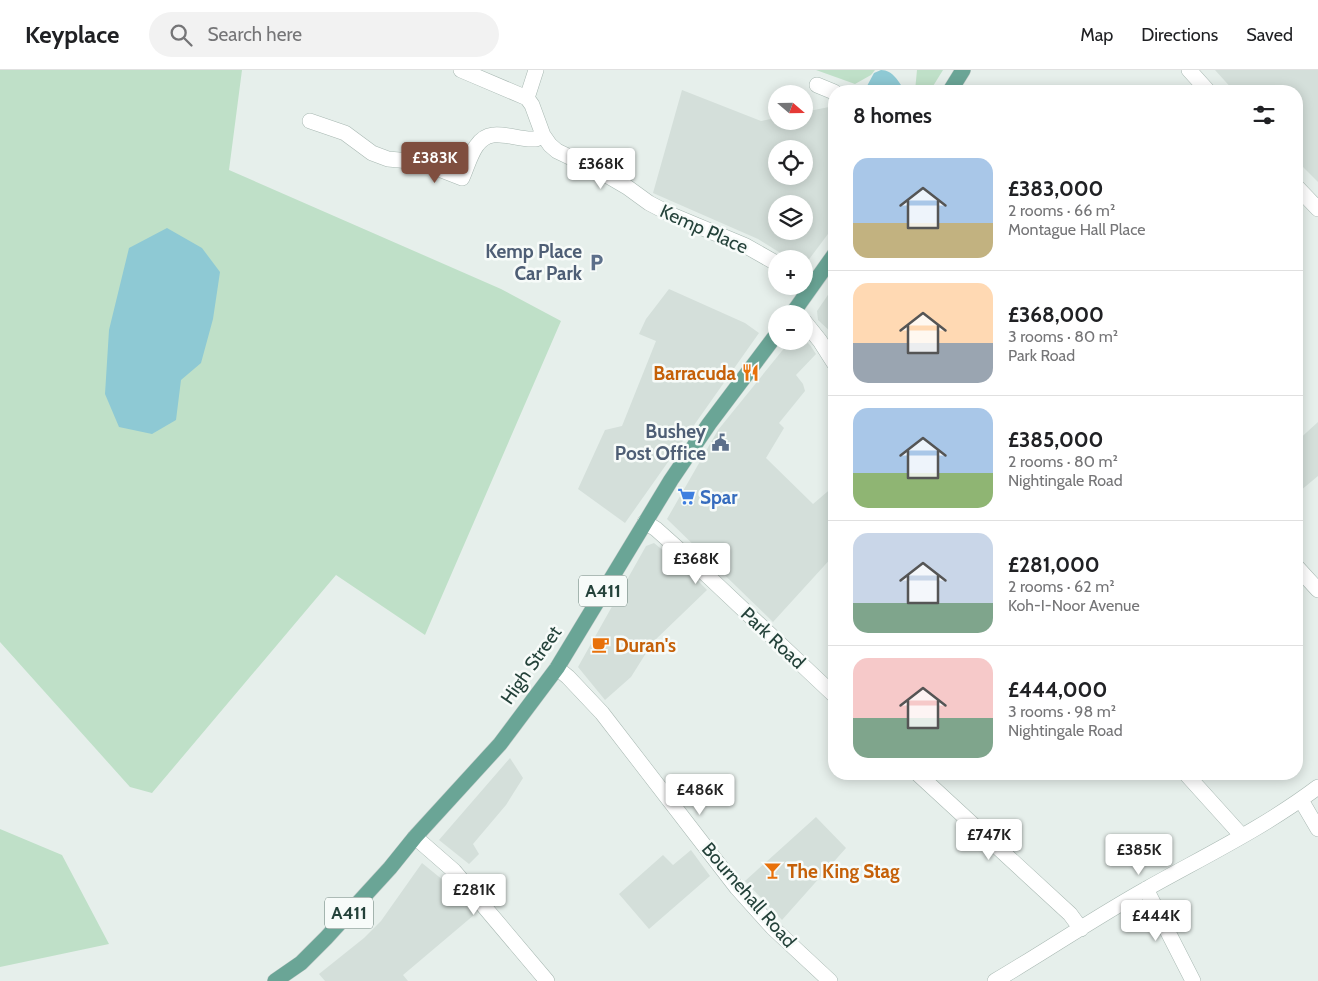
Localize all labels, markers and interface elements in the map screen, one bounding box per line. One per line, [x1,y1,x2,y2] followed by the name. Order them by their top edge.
[149,12,499,57] search box
[25,20,119,49] text: Keyplace
[167,21,195,49] icon: search
[207,23,302,46] text: Search here
[1080,24,1113,46] text: Map
[1141,24,1218,46] text: Directions
[1246,24,1293,46] text: Saved
[768,85,812,130] north arrow
[768,85,813,350] map controls
[1250,101,1278,129] icon: filters
[853,103,932,128] text: 8 homes
[768,140,813,185] button: locate
[400,142,470,184] pin: £383K
[412,148,458,167] text: £383K
[566,148,636,190] pin: £368K
[578,154,624,173] text: £368K
[1008,176,1103,201] text: £383,000
[893,178,953,238] icon: home
[768,195,813,240] button: layers
[656,199,752,259] street label: Kemp Place
[1008,201,1115,220] text: 2 rooms · 66 m²
[1008,220,1145,239] text: Montague Hall Place
[485,240,583,285] place label: Kemp Place Car Park
[768,250,813,295] button: +
[586,252,606,272] parking icon: Kemp Place Car Park
[1008,302,1104,327] text: £368,000
[893,303,953,363] icon: home
[768,305,813,350] button: −
[1008,327,1118,346] text: 3 rooms · 80 m²
[1008,346,1075,365] text: Park Road
[653,362,737,385] place label: Barracuda
[740,363,760,383] restaurant icon: Barracuda
[615,420,707,465] place label: Bushey Post Office
[1008,427,1103,452] text: £385,000
[893,428,953,488] icon: home
[710,432,730,452] public building icon: Bushey Post Office
[1008,452,1118,471] text: 2 rooms · 80 m²
[1008,471,1123,490] text: Nightingale Road
[700,486,738,509] place label: Spar
[676,487,696,507] supermarket icon: Spar
[661,542,731,585] pin: £368K
[673,549,719,568] text: £368K
[1008,552,1100,577] text: £281,000
[893,553,953,613] icon: home
[579,576,627,606] road number: A411
[1008,577,1115,596] text: 2 rooms · 62 m²
[1008,596,1140,615] text: Koh-I-Noor Avenue
[736,602,810,674] street label: Park Road
[496,621,567,709] street label: High Street
[615,634,676,657] place label: Duran's
[591,635,611,655] cafe icon: Duran's
[1008,677,1107,702] text: £444,000
[893,678,953,738] icon: home
[1008,702,1116,721] text: 3 rooms · 98 m²
[1008,721,1123,740] text: Nightingale Road
[665,774,735,816] pin: £486K
[677,780,723,799] text: £486K
[954,818,1024,861] pin: £747K
[967,825,1011,844] text: £747K
[1104,834,1174,876] pin: £385K
[697,838,801,952] street label: Bournehall Road
[1116,840,1162,859] text: £385K
[787,860,900,883] place label: The King Stag
[763,861,783,881] bar icon: The King Stag
[439,874,509,916] pin: £281K
[453,880,495,899] text: £281K
[325,898,373,928] road number: A411
[1121,900,1191,942] pin: £444K
[1132,906,1180,925] text: £444K

